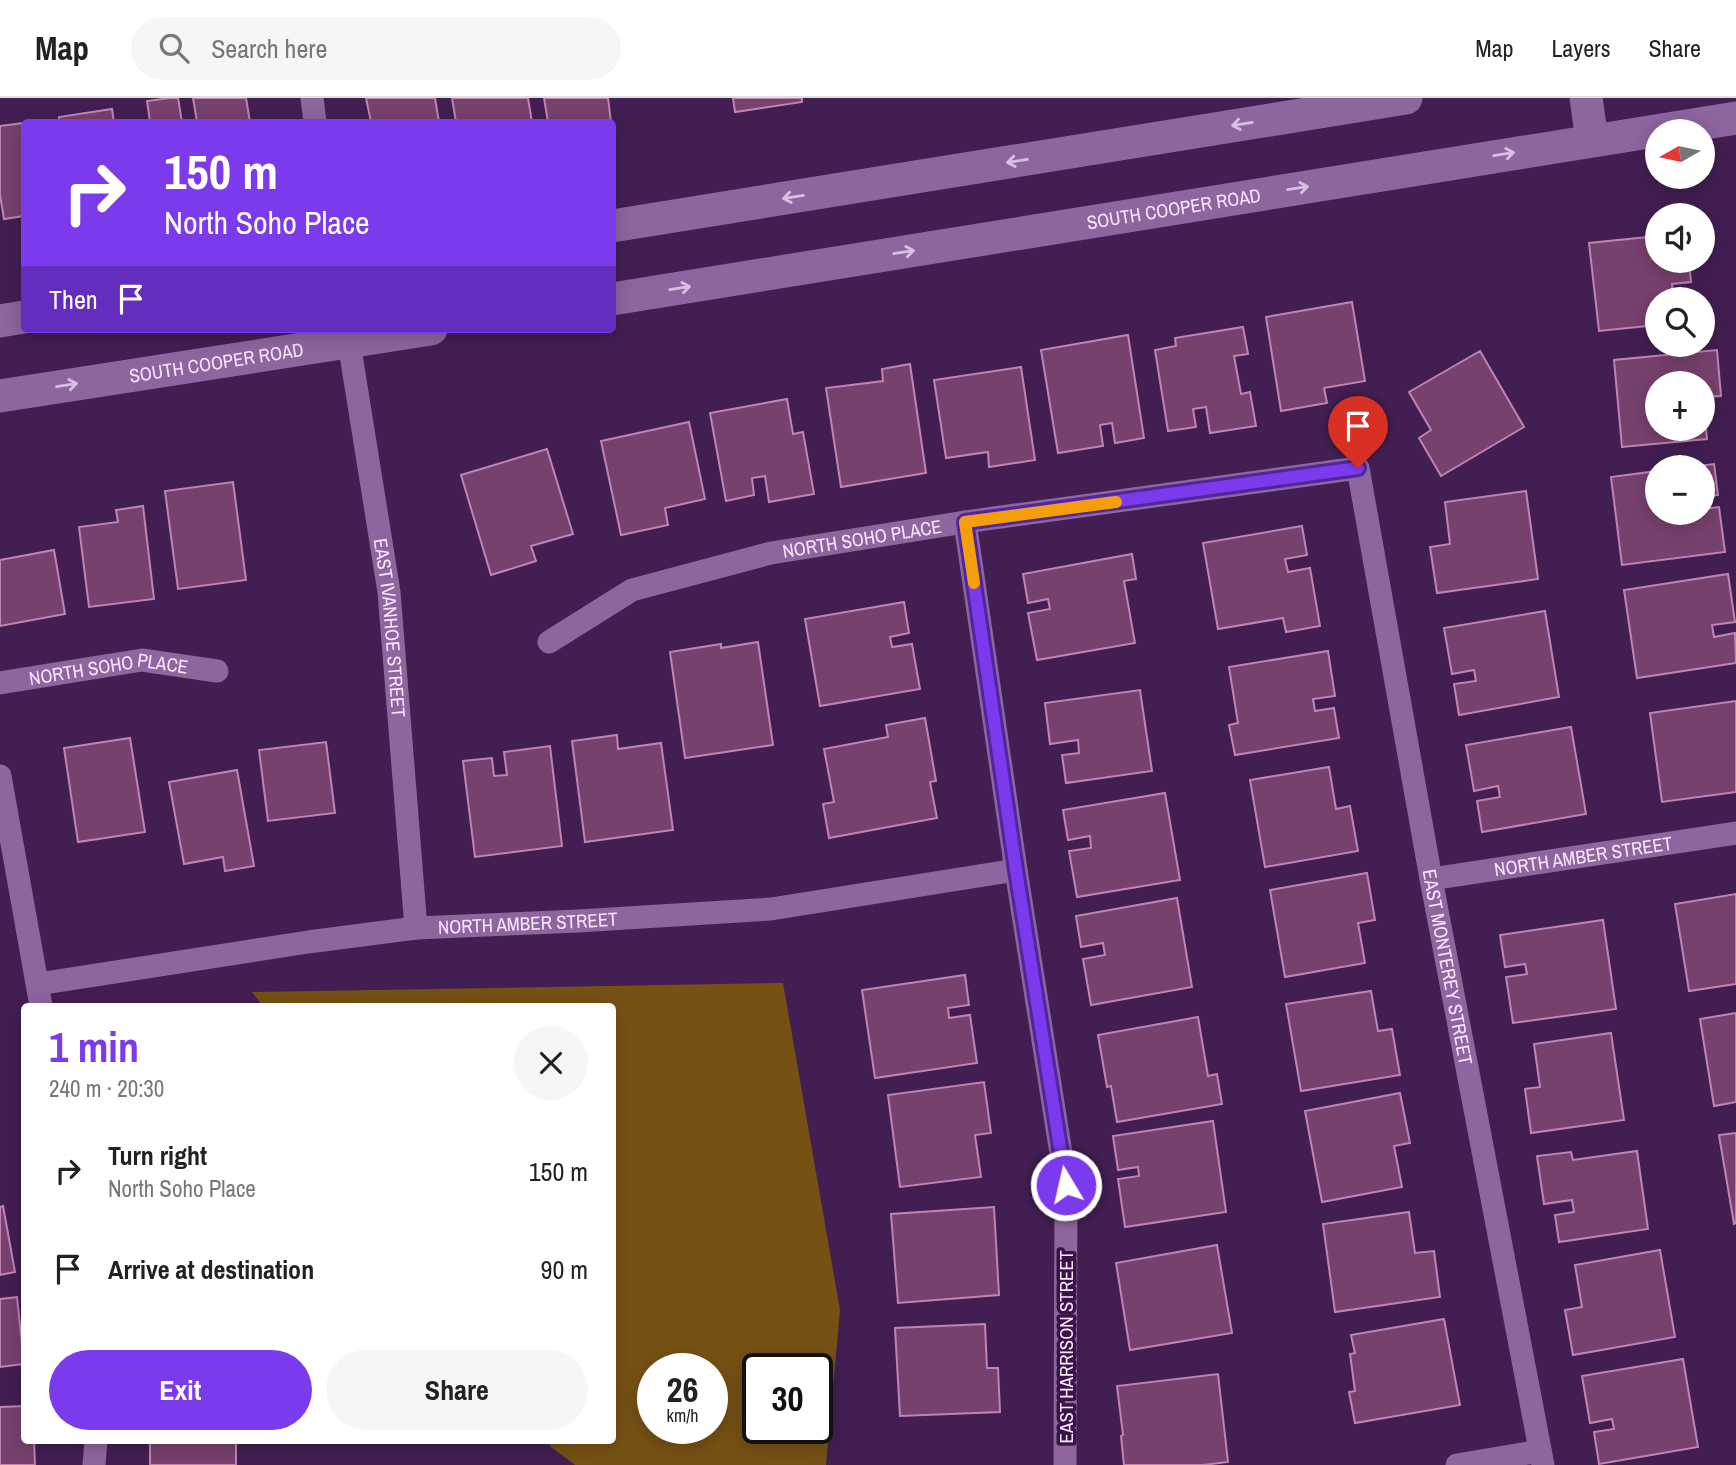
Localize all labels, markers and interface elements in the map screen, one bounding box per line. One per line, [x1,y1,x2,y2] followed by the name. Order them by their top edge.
[131,17,621,80] search box
[35,26,89,70] text: Map
[155,29,193,67] icon: search
[211,31,327,66] text: Search here
[1475,32,1513,64] text: Map
[1551,32,1610,64] text: Layers
[1648,32,1701,64] text: Share
[1231,118,1254,131] one-way arrow
[1645,119,1715,189] north arrow
[1645,119,1715,525] map controls
[164,138,278,204] text: 150 m
[49,147,140,238] icon: right
[1492,147,1515,160] one-way arrow
[1006,154,1029,167] one-way arrow
[1286,181,1309,194] one-way arrow
[1085,182,1263,235] street label: SOUTH COOPER ROAD
[782,191,805,204] one-way arrow
[164,201,370,244] text: North Soho Place
[1645,203,1715,273] button: sound
[893,245,915,258] one-way arrow
[112,280,150,318] icon: arrive
[668,281,691,294] one-way arrow
[49,282,98,317] text: Then
[1645,287,1715,357] button: search
[128,336,305,389] street label: SOUTH COOPER ROAD
[1645,371,1715,441] button: +
[56,379,78,392] one-way arrow
[1328,396,1388,468] pin
[1339,407,1377,445] icon: arrive
[1645,455,1715,525] button: −
[781,513,944,564] street label: NORTH SOHO PLACE
[368,536,412,719] street label: EAST IVANHOE STREET
[27,646,190,691] street label: NORTH SOHO PLACE
[1492,830,1675,882] street label: NORTH AMBER STREET
[1416,867,1479,1068] street label: EAST MONTEREY STREET
[437,906,619,940] street label: NORTH AMBER STREET
[49,1019,139,1075] text: 1 min
[514,1026,588,1100] button: close
[49,1073,164,1104] text: 240 m · 20:30
[108,1138,207,1173] text: Turn right
[1029,1148,1103,1222] position arrow
[49,1152,87,1190] icon: right
[529,1154,588,1189] text: 150 m
[108,1173,256,1204] text: North Soho Place
[49,1250,87,1288] icon: arrive
[1053,1250,1079,1443] street label: EAST HARRISON STREET
[108,1252,314,1287] text: Arrive at destination
[541,1252,588,1287] text: 90 m
[49,1350,312,1430] button: Exit
[326,1350,588,1430] button: Share
[742,1353,833,1444] speed limit sign: 30
[667,1366,698,1413] text: 26
[667,1403,699,1428] text: km/h

